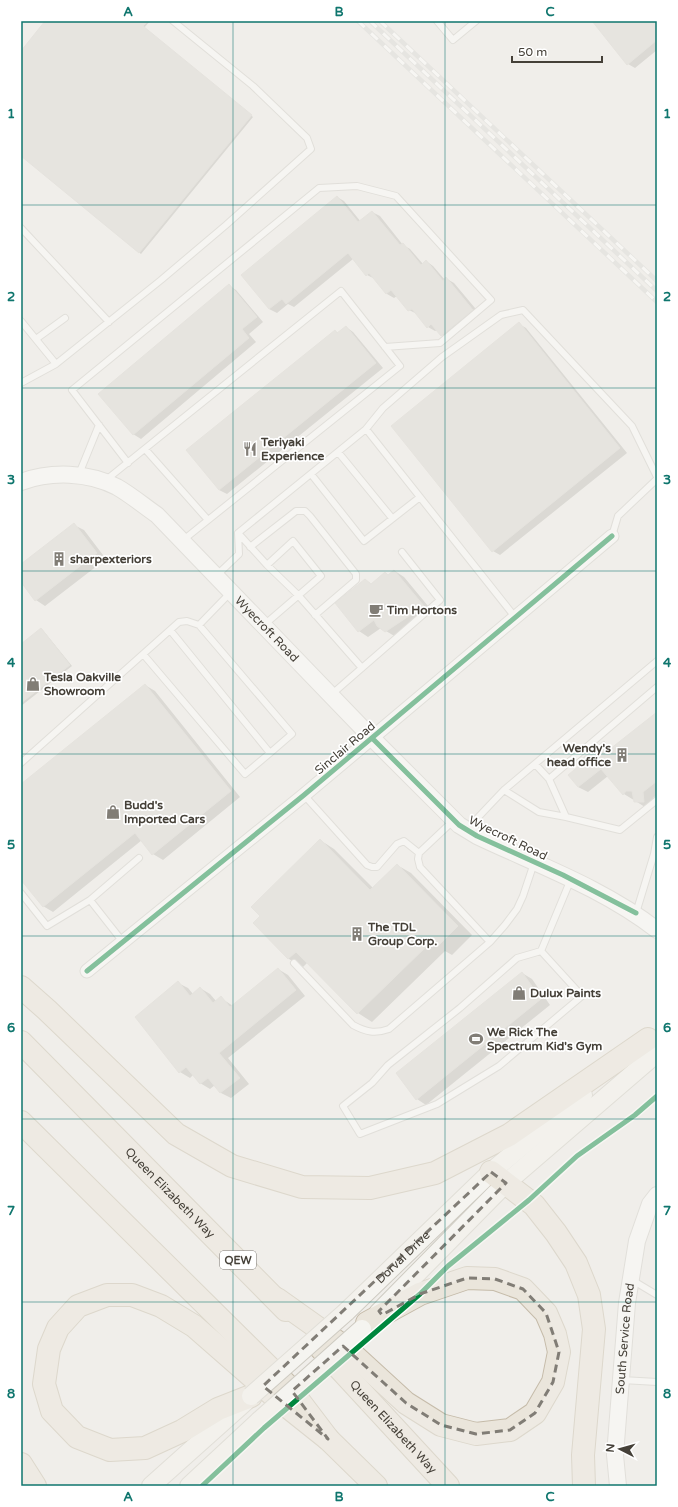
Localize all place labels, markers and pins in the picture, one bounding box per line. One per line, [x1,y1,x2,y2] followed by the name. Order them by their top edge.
[260,435,325,464] place label: Teriyaki Experience
[242,441,258,457] restaurant icon: Teriyaki Experience
[51,551,67,567] building icon: sharpexteriors
[70,552,152,567] place label: sharpexteriors
[368,602,384,618] cafe icon: Tim Hortons
[386,603,457,617] place label: Tim Hortons
[43,670,121,698] place label: Tesla Oakville Showroom
[25,676,41,692] shop icon: Tesla Oakville Showroom
[547,741,611,769] place label: Wendy's head office
[614,747,630,763] building icon: Wendy's head office
[124,798,205,827] place label: Budd's Imported Cars
[105,804,121,820] shop icon: Budd's Imported Cars
[367,920,437,949] place label: The TDL Group Corp.
[349,926,365,942] building icon: The TDL Group Corp.
[511,985,527,1001] shop icon: Dulux Paints
[530,986,601,1000] place label: Dulux Paints
[487,1025,602,1054] place label: We Rick The Spectrum Kid's Gym
[468,1031,484,1047] sports icon: We Rick The Spectrum Kid's Gym

